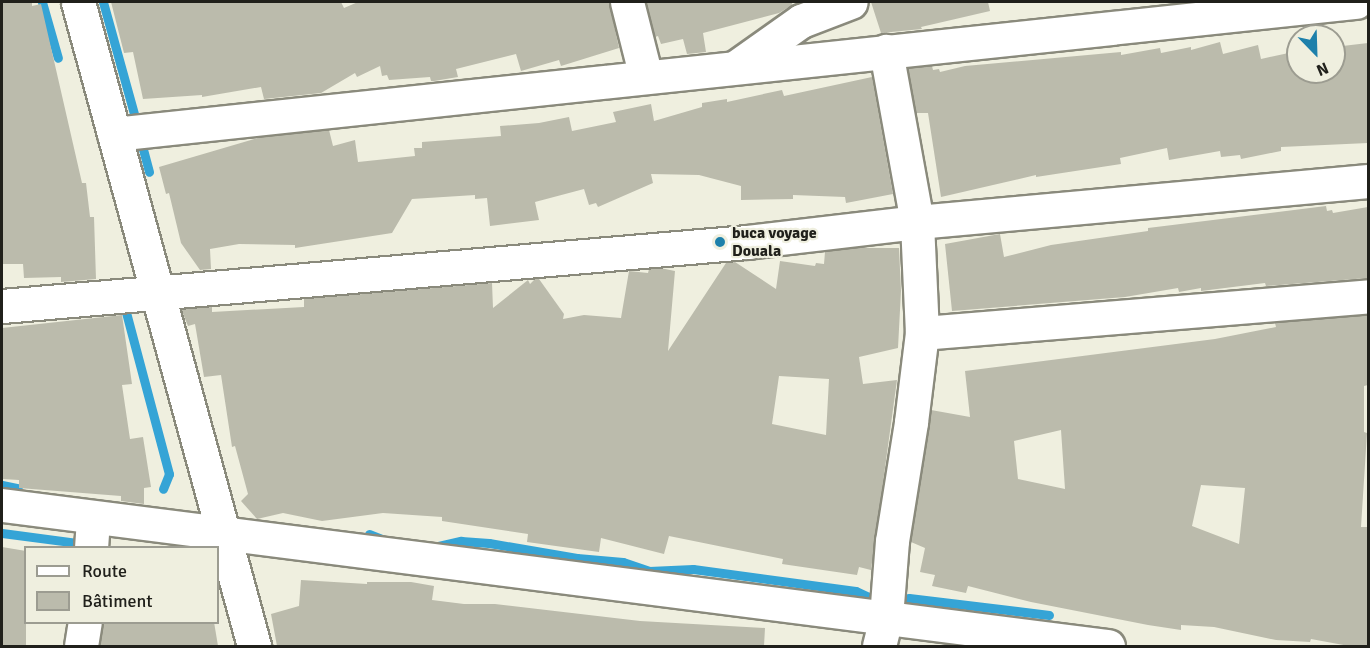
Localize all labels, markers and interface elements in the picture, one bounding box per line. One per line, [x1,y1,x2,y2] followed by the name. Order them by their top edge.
[1286,24,1346,84] north arrow
[1313,57,1331,80] text: N
[732,223,817,261] place label: buca voyage Douala
[713,235,727,249] marker: buca voyage Douala
[24,546,219,624] legend
[82,560,127,582] text: Route
[82,590,153,612] text: Bâtiment

